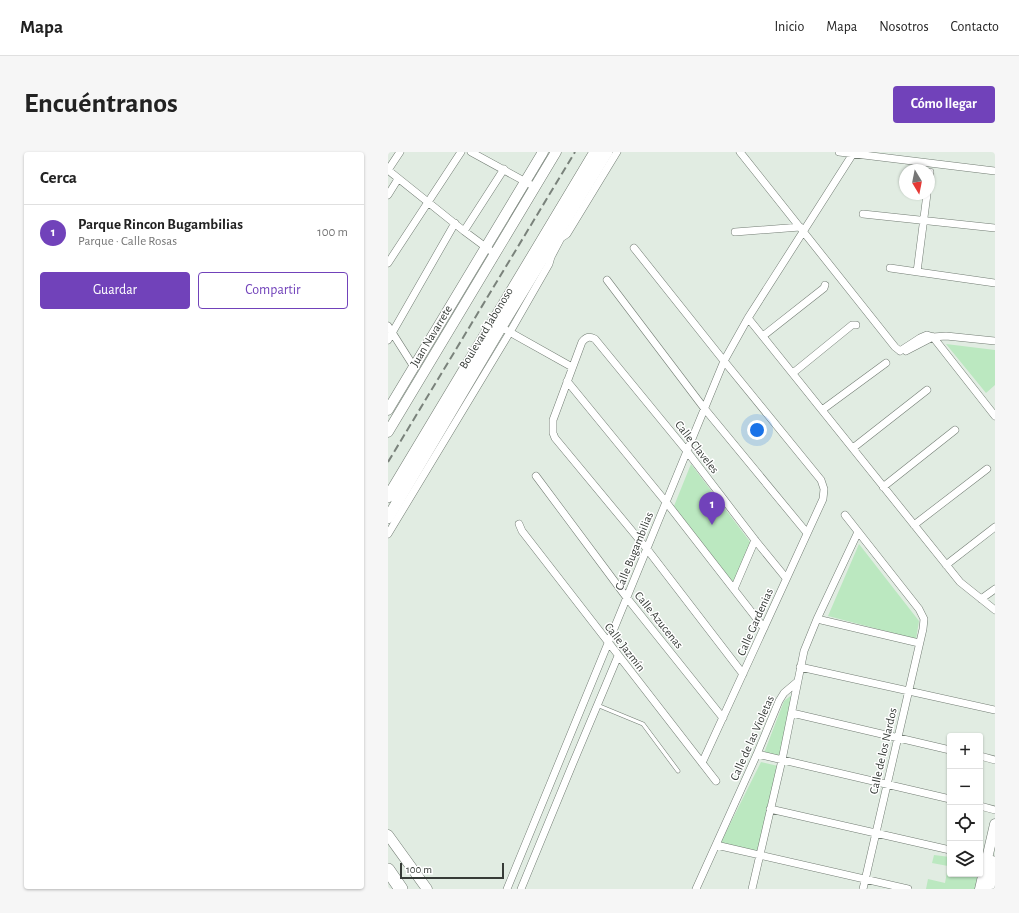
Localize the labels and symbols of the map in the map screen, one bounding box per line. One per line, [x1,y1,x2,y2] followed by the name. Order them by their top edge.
[899,164,935,200] north arrow
[457,285,515,371] street label: Boulevard Jabonoso
[408,303,454,369] street label: Juan Navarrete
[673,418,721,476] street label: Calle Claveles
[747,420,767,440] your location
[699,492,725,525] pin: 1
[613,510,655,592] street label: Calle Bugambilias
[735,586,775,658] street label: Calle Gardenias
[632,589,686,651] street label: Calle Azucenas
[602,620,648,674] street label: Calle Jazmín
[728,694,776,782] street label: Calle de las Violetas
[867,707,899,795] street label: Calle de los Nardos
[400,861,504,880] scale bar

